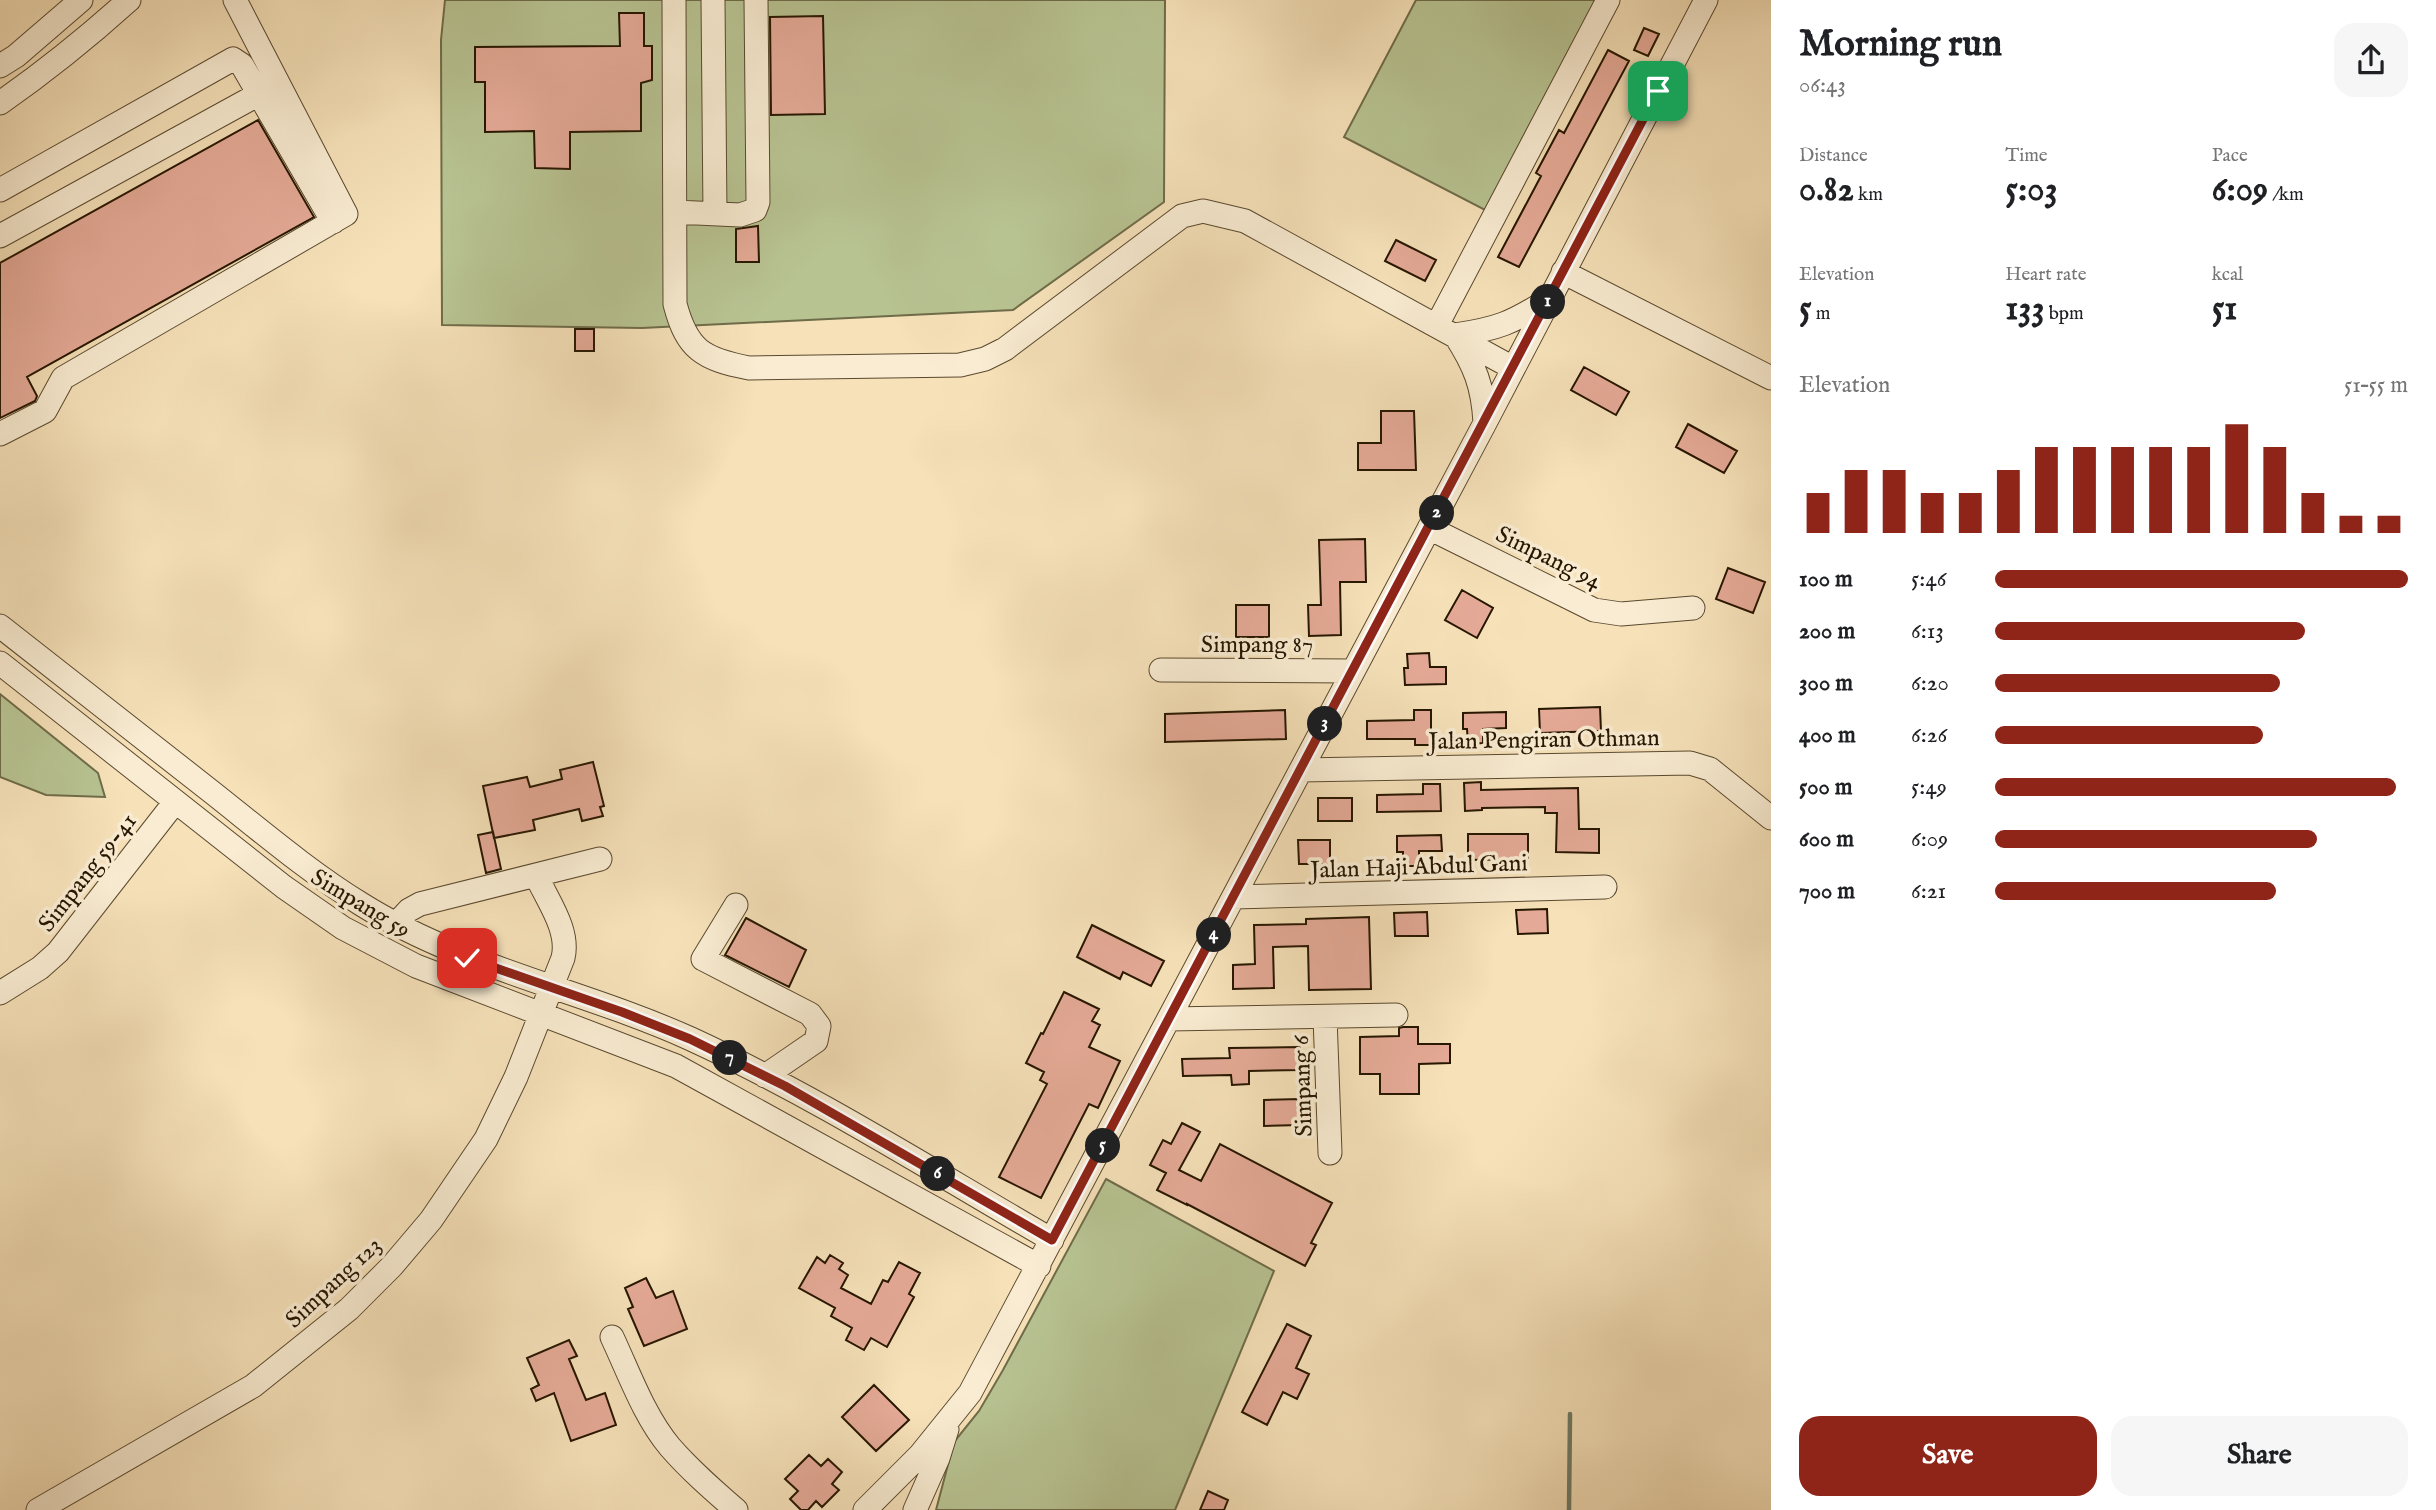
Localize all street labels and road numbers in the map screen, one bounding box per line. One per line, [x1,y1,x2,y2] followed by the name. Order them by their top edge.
[1490,519,1606,597] street label: Simpang 94
[1201,630,1313,661] street label: Simpang 87
[1425,723,1660,758] street label: Jalan Pengiran Othman
[32,807,144,939] street label: Simpang 59-41
[1307,848,1528,887] street label: Jalan Haji Abdul Gani
[305,862,416,946] street label: Simpang 59
[1286,1034,1321,1137] street label: Simpang 6
[279,1231,389,1336] street label: Simpang 123

